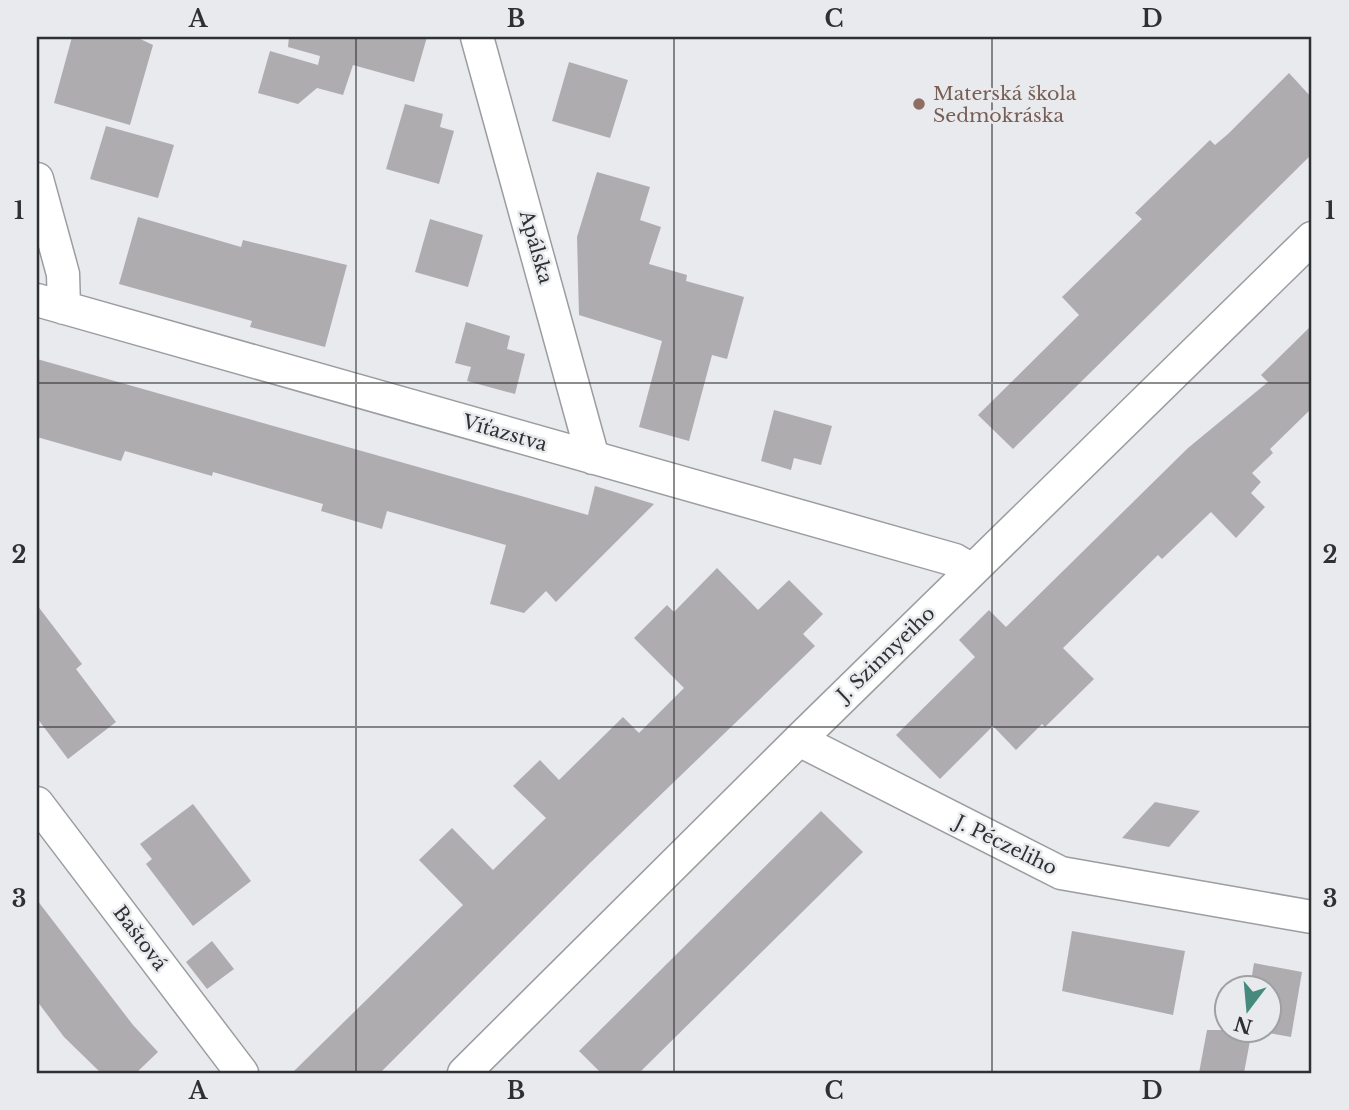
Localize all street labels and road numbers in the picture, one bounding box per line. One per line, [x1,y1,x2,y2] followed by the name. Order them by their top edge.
[514,207,558,287] street label: Apálska
[459,410,550,456] street label: Víťazstva
[830,602,940,709] street label: J. Szinnyeiho
[948,809,1061,880] street label: J. Péczeliho
[108,901,172,975] street label: Baštová

